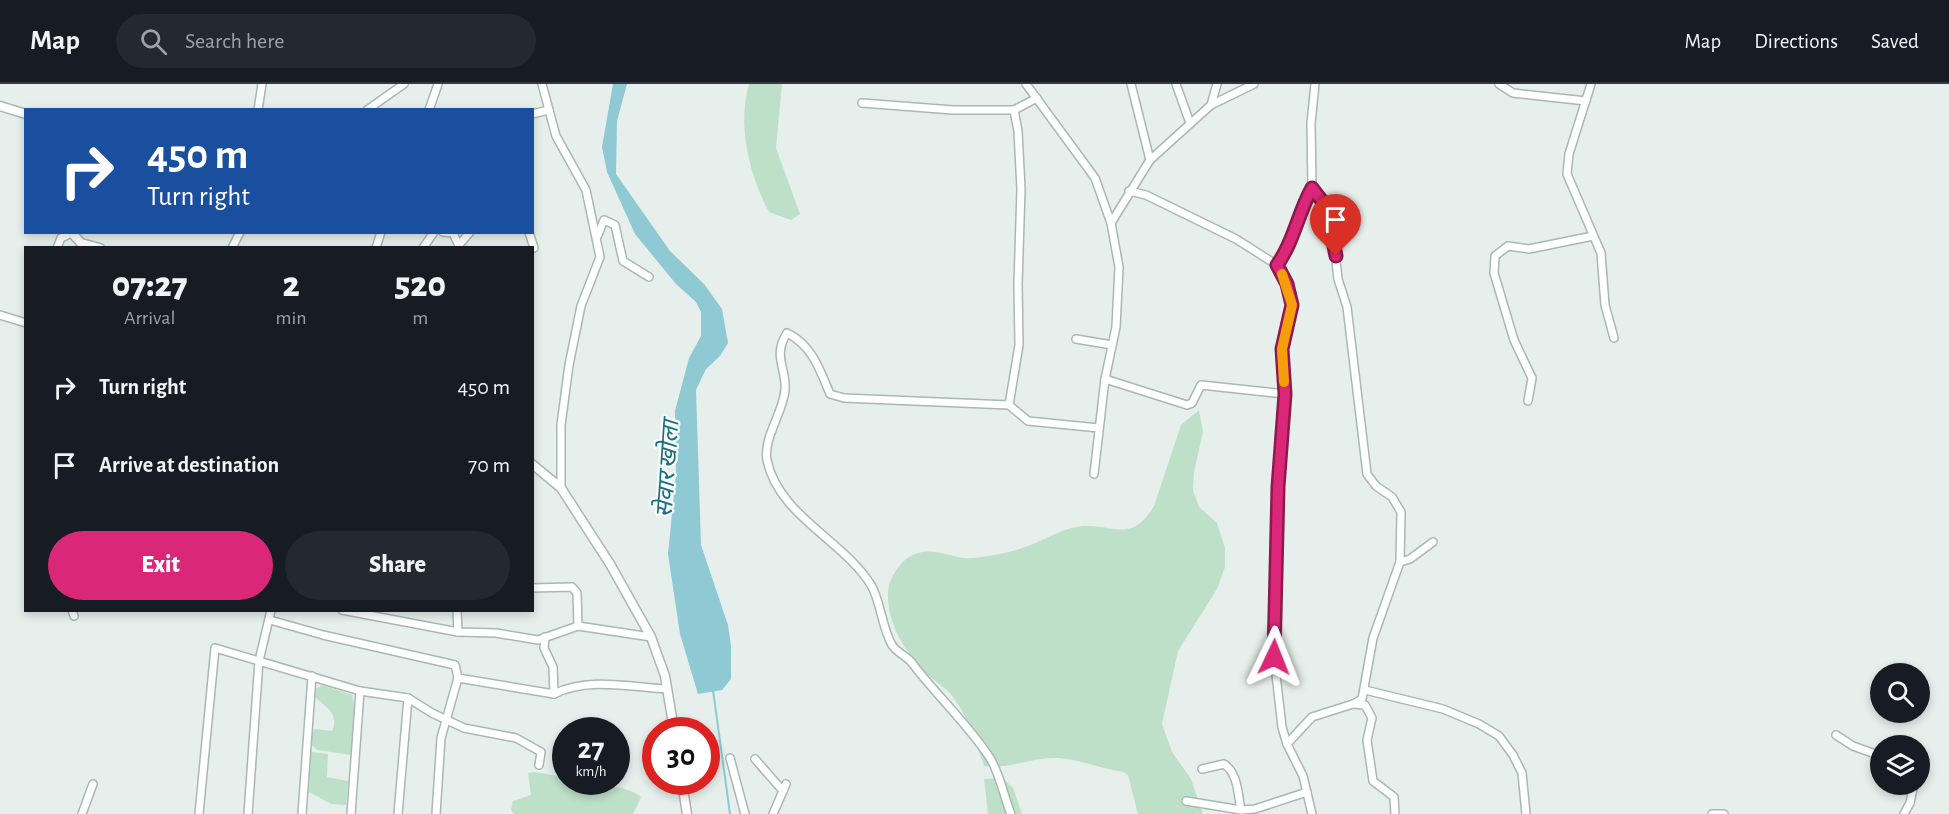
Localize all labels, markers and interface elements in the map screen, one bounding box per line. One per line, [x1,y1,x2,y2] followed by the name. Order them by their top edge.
[116,14,536,68] search box
[137,25,170,58] icon: search
[30,27,80,55] text: Map
[185,30,284,52] text: Search here
[1685,31,1721,52] text: Map
[1754,31,1838,52] text: Directions
[1871,31,1919,52] text: Saved
[48,132,126,210] icon: right
[147,134,248,176] text: 450 m
[147,183,250,210] text: Turn right
[1310,194,1361,256] pin
[1319,203,1352,236] icon: arrive
[112,267,188,303] text: 07:27
[282,267,300,303] text: 2
[394,267,446,303] text: 520
[124,308,175,328] text: Arrival
[275,308,307,328] text: min
[412,308,428,328] text: m
[48,371,81,404] icon: right
[99,376,186,398] text: Turn right
[457,376,510,398] text: 450 m
[650,415,684,518] water label: सेवार खोला
[48,449,81,482] icon: arrive
[99,454,279,476] text: Arrive at destination
[468,454,510,476] text: 70 m
[48,531,273,600] button: Exit
[285,531,510,600] button: Share
[1242,625,1306,689] position arrow
[1870,663,1930,795] map controls
[1870,663,1930,723] button: search
[642,717,720,795] speed limit sign: 30
[577,734,605,764] text: 27
[1870,735,1930,795] button: layers
[576,764,606,779] text: km/h

